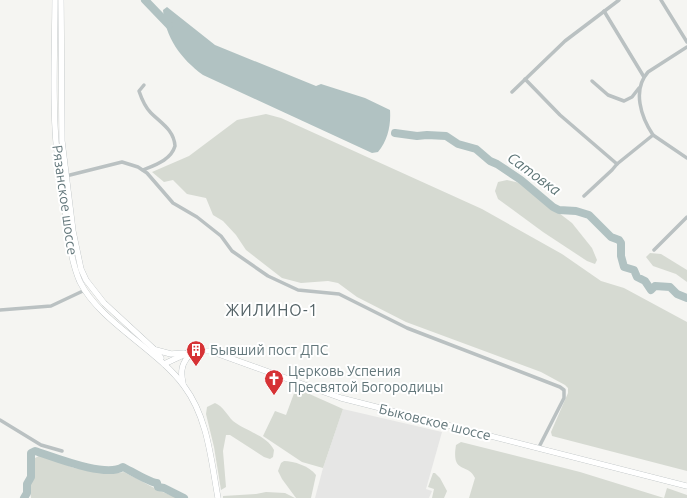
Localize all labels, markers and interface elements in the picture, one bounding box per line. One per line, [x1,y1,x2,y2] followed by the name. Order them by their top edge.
[49,144,81,256] street label: Рязанское шоссе
[505,149,564,198] water label: Сатовка
[225,301,319,319] district label: ЖИЛИНО-1
[185,339,207,367] building icon: Бывший пост ДПС
[210,342,329,358] place label: Бывший пост ДПС
[288,363,443,395] place label: Церковь Успения Пресвятой Богородицы
[263,368,285,396] church icon: Церковь Успения Пресвятой Богородицы
[377,400,493,444] street label: Быковское шоссе

